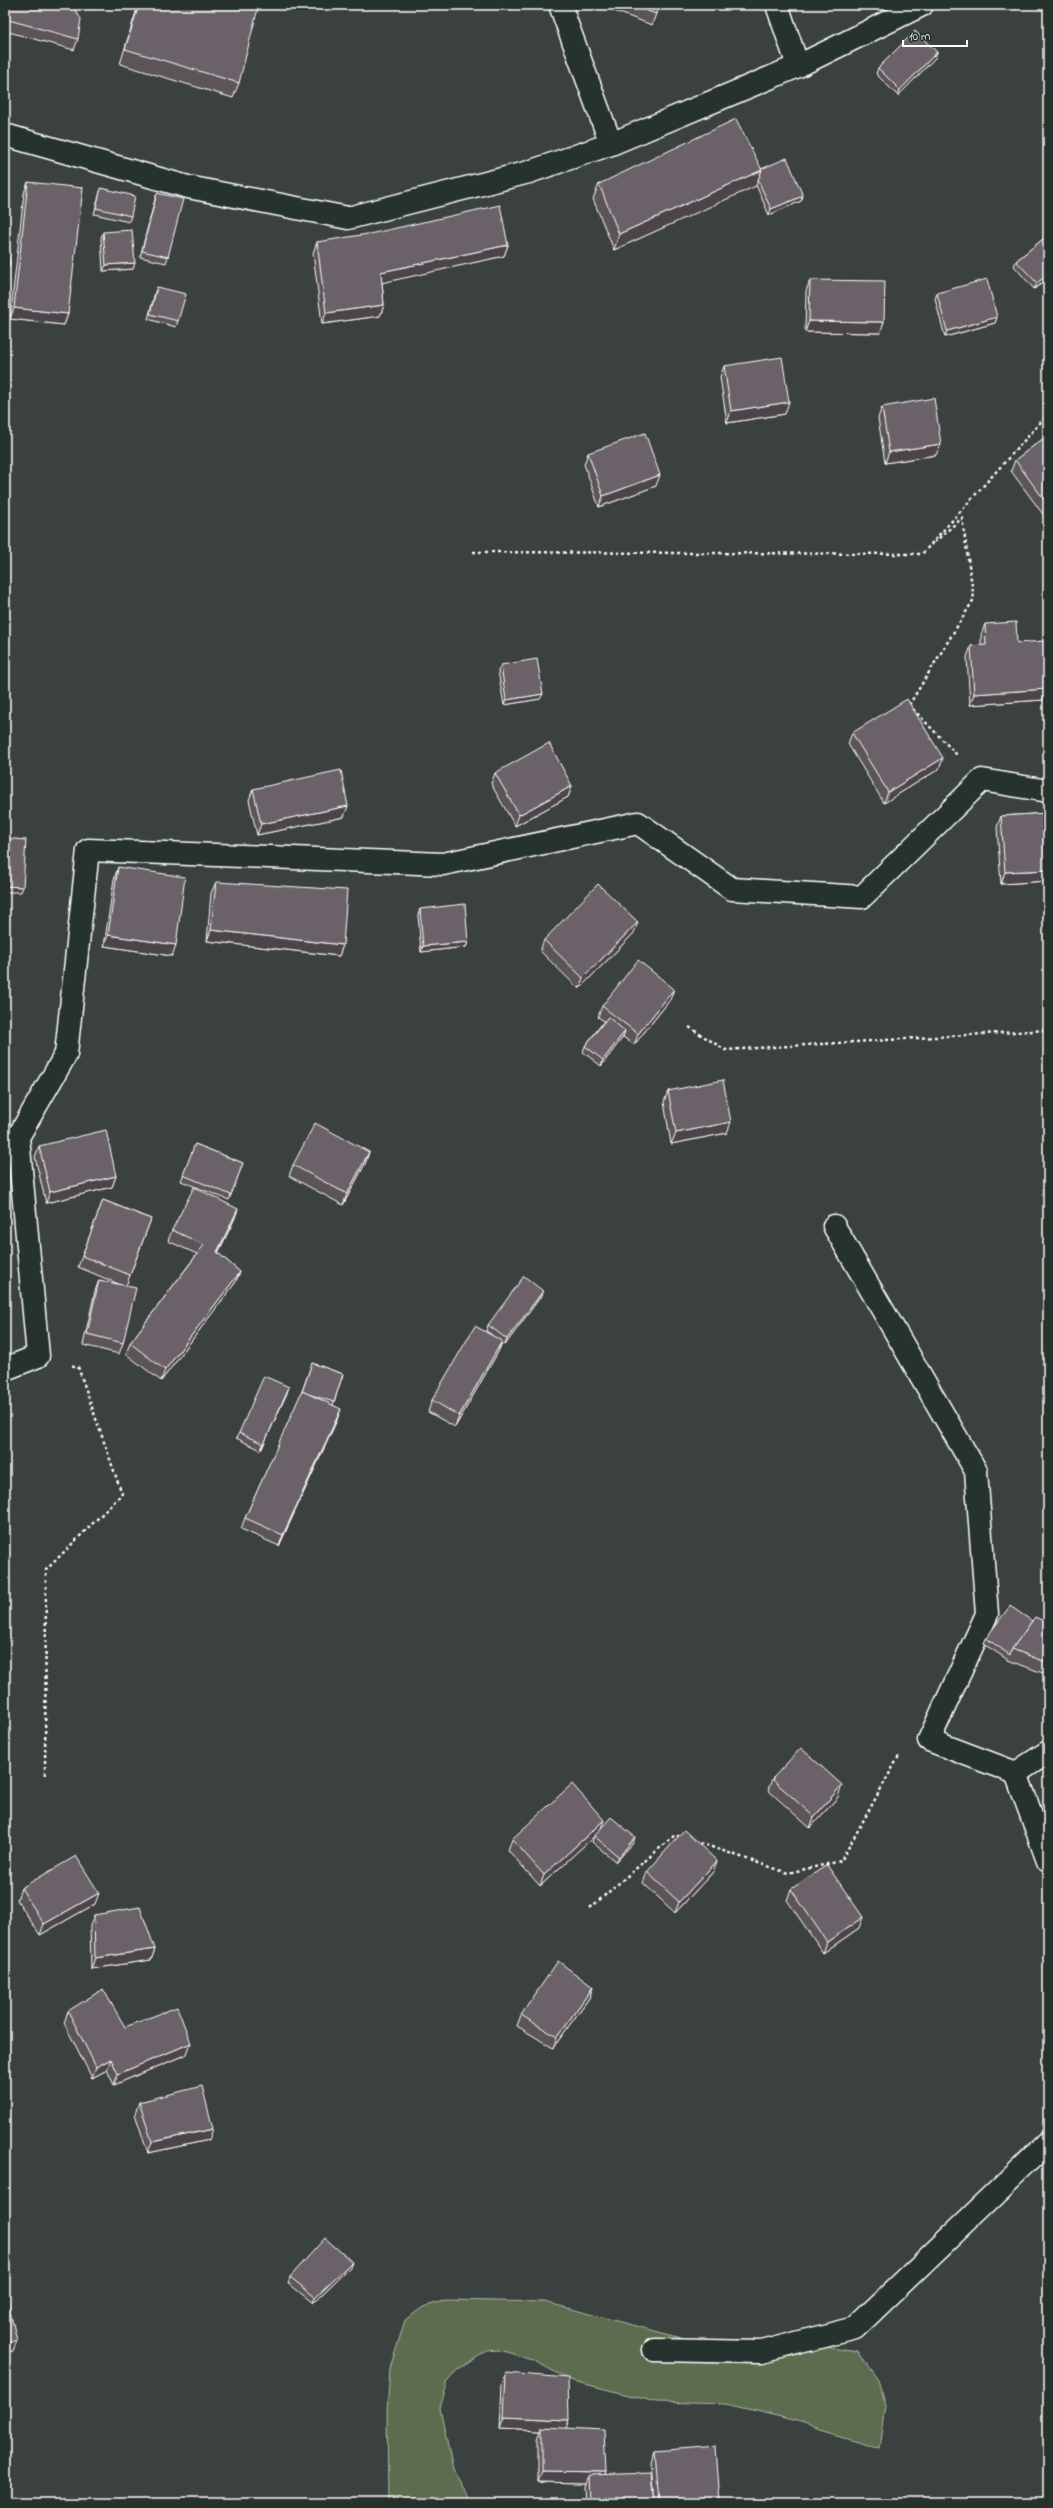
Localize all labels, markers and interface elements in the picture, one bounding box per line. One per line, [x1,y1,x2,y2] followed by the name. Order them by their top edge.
[903,22,967,48] scale bar
[909,28,930,46] text: 10 m

